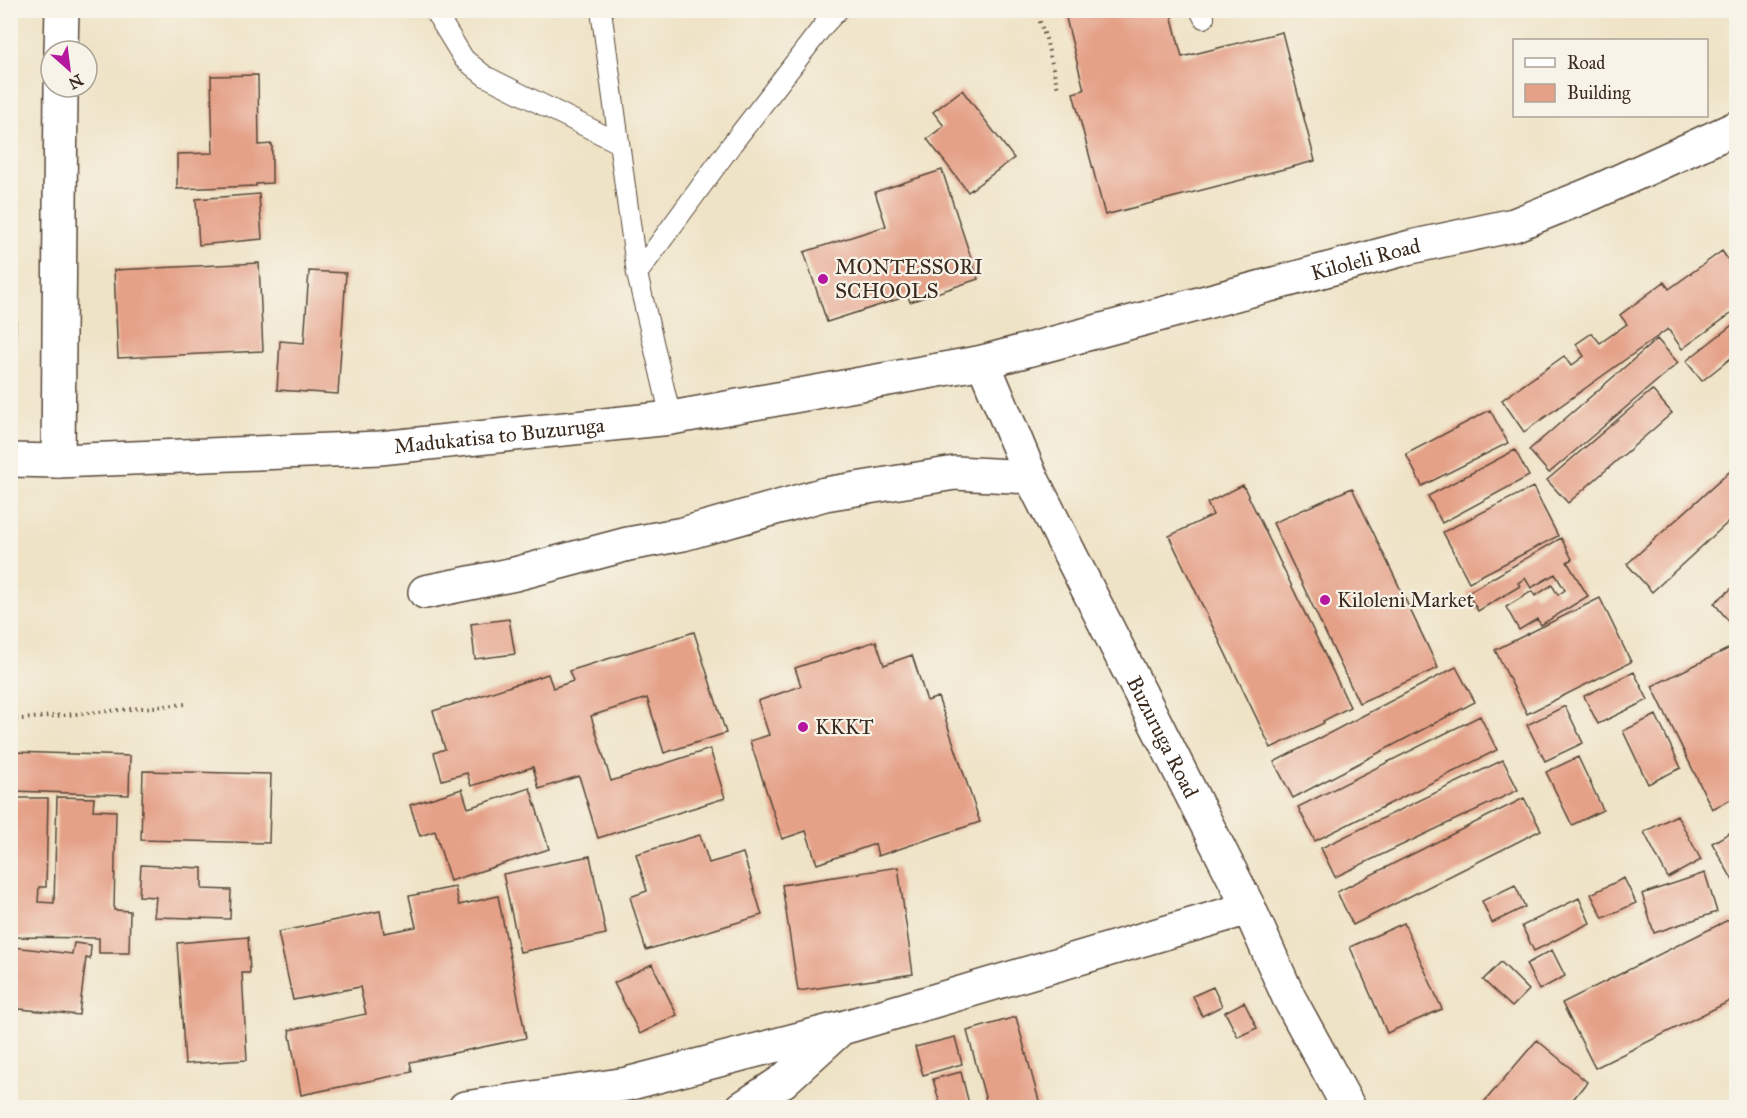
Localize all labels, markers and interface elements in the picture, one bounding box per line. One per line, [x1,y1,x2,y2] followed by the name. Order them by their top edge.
[39,39,99,99] north arrow
[1513,39,1708,117] legend
[1567,52,1605,74] text: Road
[65,70,86,94] text: N
[1567,82,1631,105] text: Building
[1308,232,1423,286] street label: Kiloleli Road
[835,254,983,304] place label: MONTESSORI SCHOOLS
[816,272,830,286] marker: MONTESSORI SCHOOLS
[392,412,606,460] street label: Madukatisa to Buzuruga
[1337,587,1474,613] place label: Kiloleni Market
[1318,593,1332,607] marker: Kiloleni Market
[1121,672,1204,803] street label: Buzuruga Road
[815,714,874,740] place label: KKKT
[796,720,810,734] marker: KKKT

